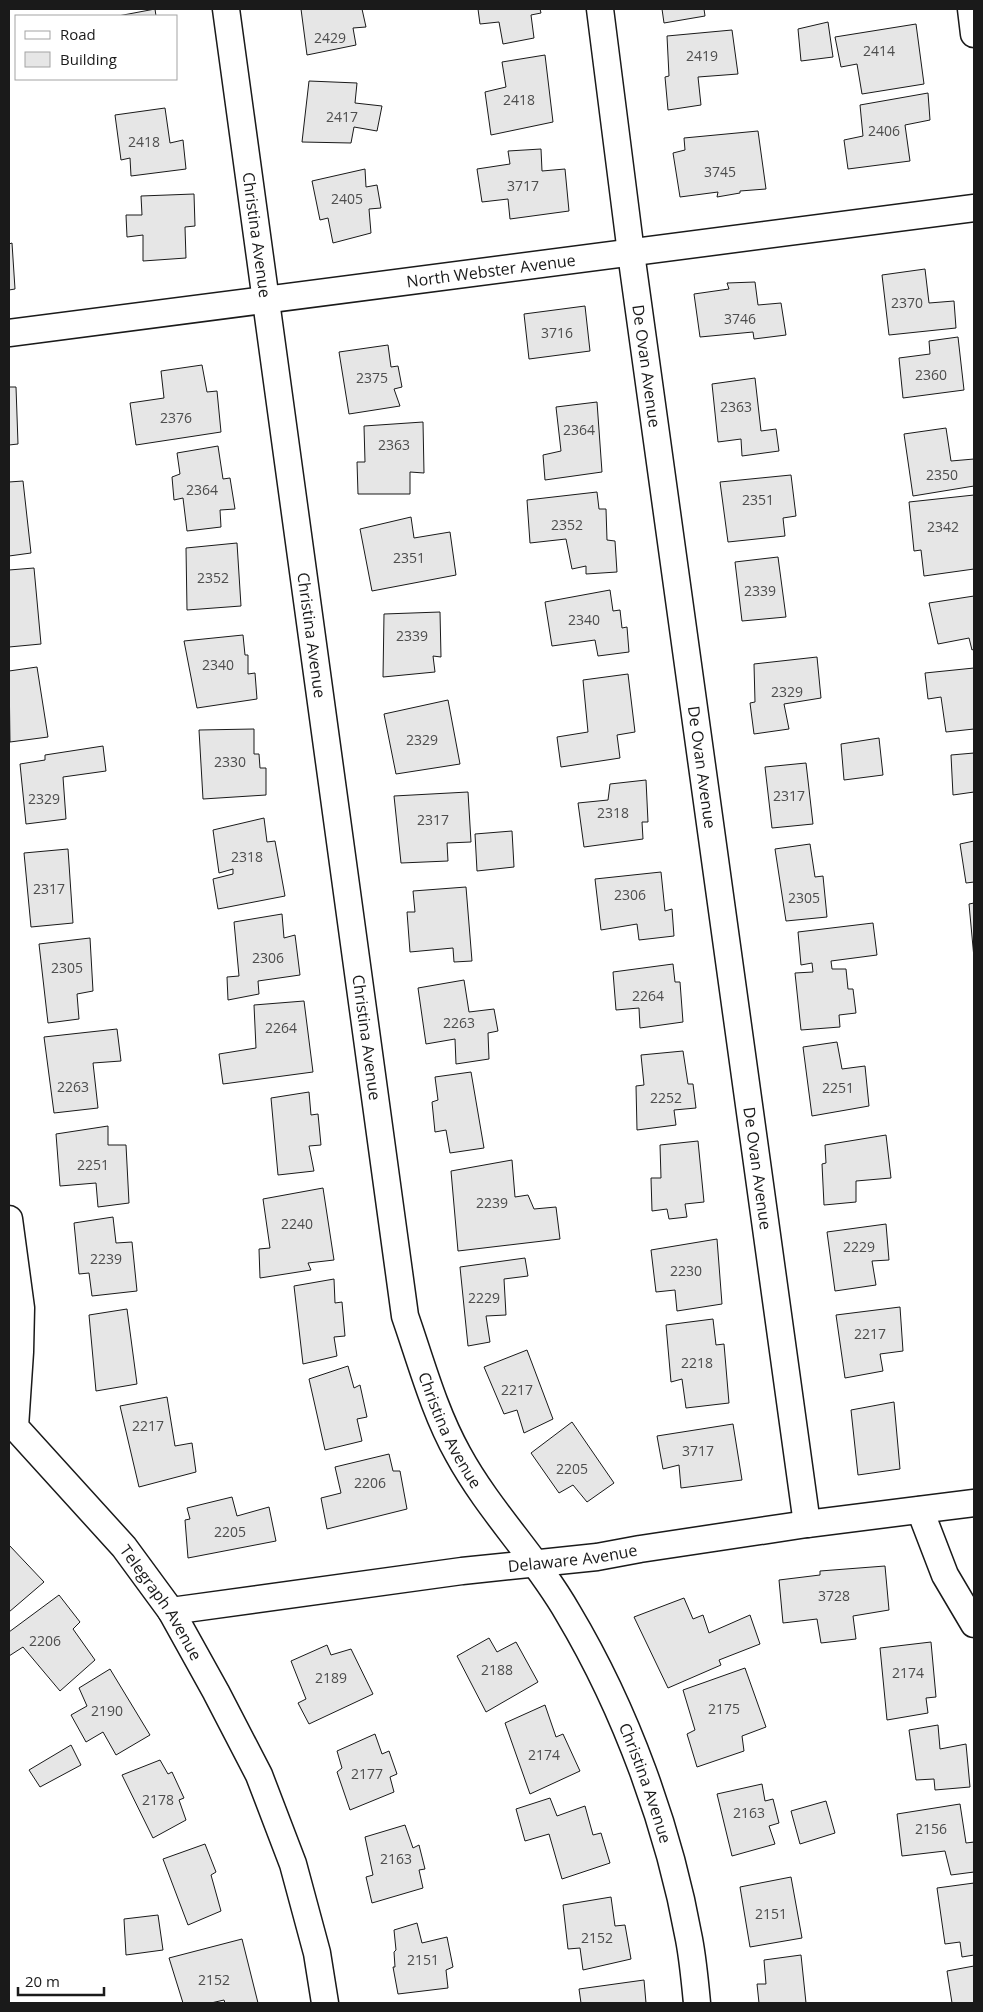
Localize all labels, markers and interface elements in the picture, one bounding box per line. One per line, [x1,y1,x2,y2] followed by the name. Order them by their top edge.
[15,15,178,80] legend
[60,24,96,44] text: Road
[314,28,346,47] house number: 2429
[863,41,895,60] house number: 2414
[686,46,718,65] house number: 2419
[60,49,117,69] text: Building
[503,90,535,109] house number: 2418
[326,107,358,126] house number: 2417
[868,121,900,140] house number: 2406
[128,132,160,151] house number: 2418
[704,162,736,181] house number: 3745
[237,171,276,299] street label: Christina Avenue
[507,176,539,195] house number: 3717
[331,189,363,208] house number: 2405
[405,249,577,292] street label: North Webster Avenue
[891,293,923,312] house number: 2370
[627,303,666,429] street label: De Ovan Avenue
[724,309,756,328] house number: 3746
[541,323,573,342] house number: 3716
[915,365,947,384] house number: 2360
[356,368,388,387] house number: 2375
[720,397,752,416] house number: 2363
[160,408,192,427] house number: 2376
[563,420,595,439] house number: 2364
[378,435,410,454] house number: 2363
[926,465,958,484] house number: 2350
[186,480,218,499] house number: 2364
[742,490,774,509] house number: 2351
[551,515,583,534] house number: 2352
[927,517,959,536] house number: 2342
[393,548,425,567] house number: 2351
[197,568,229,587] house number: 2352
[292,571,331,699] street label: Christina Avenue
[744,581,776,600] house number: 2339
[568,610,600,629] house number: 2340
[396,626,428,645] house number: 2339
[202,655,234,674] house number: 2340
[771,682,803,701] house number: 2329
[683,704,722,830] street label: De Ovan Avenue
[406,730,438,749] house number: 2329
[214,752,246,771] house number: 2330
[773,786,805,805] house number: 2317
[28,789,60,808] house number: 2329
[597,803,629,822] house number: 2318
[417,810,449,829] house number: 2317
[231,847,263,866] house number: 2318
[33,879,65,898] house number: 2317
[614,885,646,904] house number: 2306
[788,888,820,907] house number: 2305
[252,948,284,967] house number: 2306
[51,958,83,977] house number: 2305
[347,973,386,1102] street label: Christina Avenue
[632,986,664,1005] house number: 2264
[443,1013,475,1032] house number: 2263
[265,1018,297,1037] house number: 2264
[57,1077,89,1096] house number: 2263
[822,1078,854,1097] house number: 2251
[650,1088,682,1107] house number: 2252
[738,1105,777,1231] street label: De Ovan Avenue
[77,1155,109,1174] house number: 2251
[476,1193,508,1212] house number: 2239
[281,1214,313,1233] house number: 2240
[843,1237,875,1256] house number: 2229
[90,1249,122,1268] house number: 2239
[670,1261,702,1280] house number: 2230
[468,1288,500,1307] house number: 2229
[854,1324,886,1343] house number: 2217
[681,1353,713,1372] house number: 2218
[413,1369,487,1492] street label: Christina Avenue
[501,1380,533,1399] house number: 2217
[132,1416,164,1435] house number: 2217
[682,1441,714,1460] house number: 3717
[556,1459,588,1478] house number: 2205
[354,1473,386,1492] house number: 2206
[214,1522,246,1541] house number: 2205
[507,1539,639,1577] street label: Delaware Avenue
[115,1540,207,1664] street label: Telegraph Avenue
[818,1586,850,1605] house number: 3728
[29,1631,61,1650] house number: 2206
[481,1660,513,1679] house number: 2188
[892,1663,924,1682] house number: 2174
[315,1668,347,1687] house number: 2189
[708,1699,740,1718] house number: 2175
[91,1701,123,1720] house number: 2190
[614,1719,677,1846] street label: Christina Avenue
[528,1745,560,1764] house number: 2174
[351,1764,383,1783] house number: 2177
[142,1790,174,1809] house number: 2178
[733,1803,765,1822] house number: 2163
[915,1819,947,1838] house number: 2156
[380,1849,412,1868] house number: 2163
[755,1904,787,1923] house number: 2151
[581,1928,613,1947] house number: 2152
[407,1950,439,1969] house number: 2151
[18,1964,104,1996] scale bar
[198,1970,230,1989] house number: 2152
[25,1971,60,1991] text: 20 m

